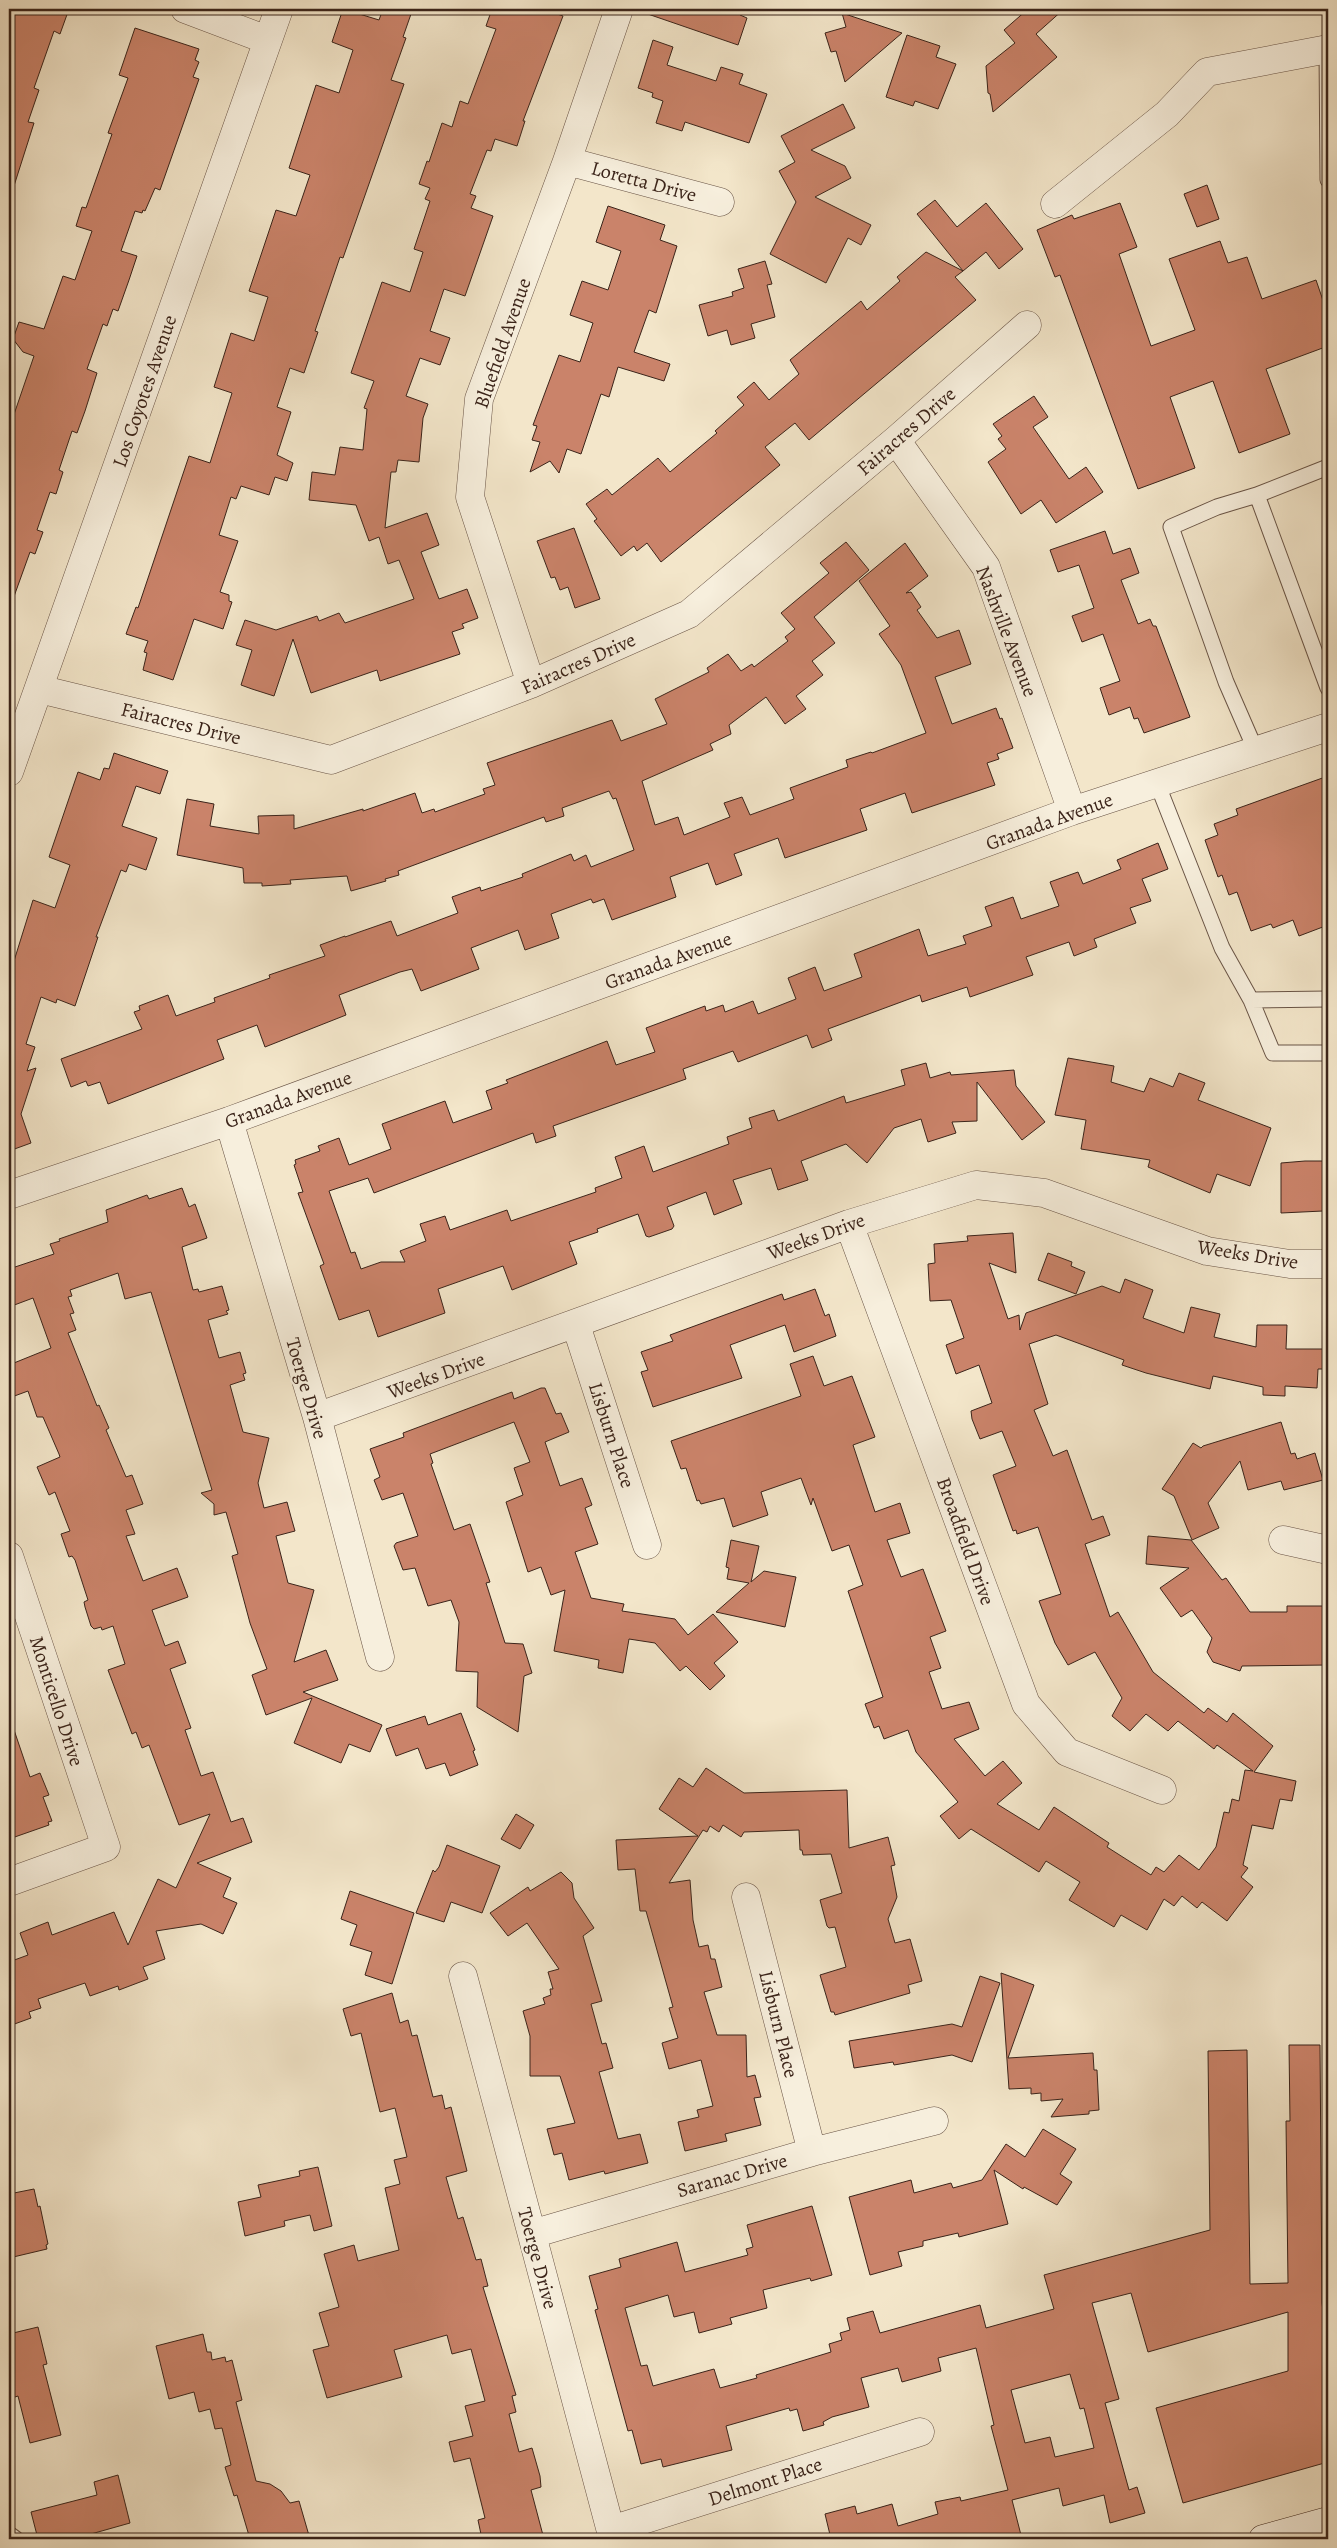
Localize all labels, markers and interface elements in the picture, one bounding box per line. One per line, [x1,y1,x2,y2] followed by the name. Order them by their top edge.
[588,154,700,208] street label: Loretta Drive
[467,274,537,412] street label: Bluefield Avenue
[106,311,183,471] street label: Los Coyotes Avenue
[851,381,962,482] street label: Fairacres Drive
[969,562,1044,701] street label: Nashville Avenue
[517,626,640,701] street label: Fairacres Drive
[118,696,244,751] street label: Fairacres Drive
[982,786,1117,857] street label: Granada Avenue
[601,925,736,996] street label: Granada Avenue
[221,1064,356,1135] street label: Granada Avenue
[763,1206,869,1267] street label: Weeks Drive
[1194,1233,1300,1276] street label: Weeks Drive
[279,1334,334,1442] street label: Toerge Drive
[383,1345,489,1406] street label: Weeks Drive
[582,1379,641,1492] street label: Lisburn Place
[930,1473,1001,1609] street label: Broadfield Drive
[23,1633,90,1770] street label: Monticello Drive
[752,1968,805,2081] street label: Lisburn Place
[674,2147,791,2204] street label: Saranac Drive
[511,2204,564,2312] street label: Toerge Drive
[705,2450,826,2513] street label: Delmont Place

